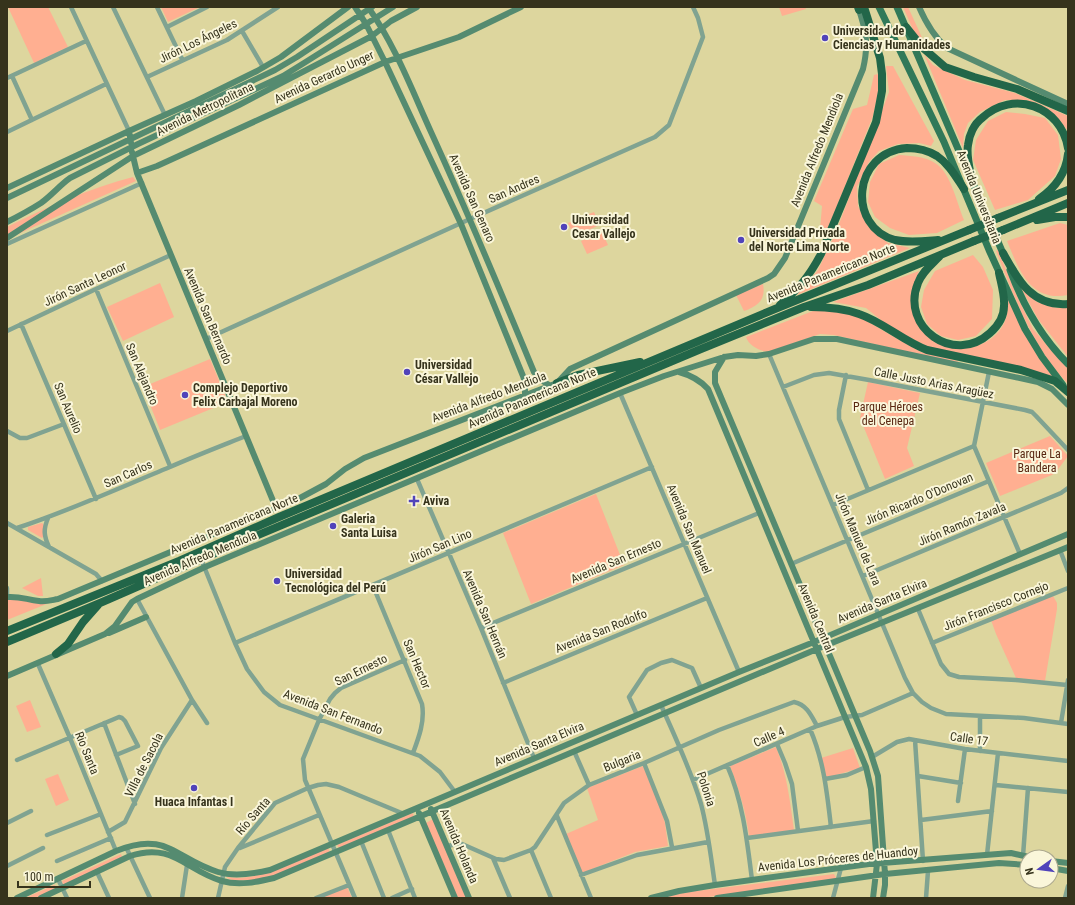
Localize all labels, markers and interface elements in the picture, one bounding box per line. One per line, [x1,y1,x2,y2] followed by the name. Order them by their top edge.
[156,15,239,66] street label: Jirón Los Ángeles
[833,24,951,52] place label: Universidad de Ciencias y Humanidades
[820,33,830,43] marker: Universidad de Ciencias y Humanidades
[272,48,376,106] street label: Avenida Gerardo Unger
[154,79,256,139] street label: Avenida Metropolitana
[788,91,846,209] street label: Avenida Alfredo Mendiola
[954,148,1004,246] street label: Avenida Universitaria
[446,152,498,244] street label: Avenida San Genaro
[487,172,541,206] street label: San Andres
[572,213,635,241] place label: Universidad Cesar Vallejo
[559,222,569,232] marker: Universidad Cesar Vallejo
[749,226,850,254] place label: Universidad Privada del Norte Lima Norte
[736,235,746,245] marker: Universidad Privada del Norte Lima Norte
[765,241,898,305] street label: Avenida Panamericana Norte
[42,259,129,309] street label: Jirón Santa Leonor
[181,265,235,367] street label: Avenida San Bernardo
[123,341,161,407] street label: San Alejandro
[415,358,478,386] place label: Universidad César Vallejo
[466,365,598,431] street label: Avenida Panamericana Norte
[873,365,995,401] street label: Calle Justo Arias Aragüez
[402,367,412,377] marker: Universidad César Vallejo
[430,369,548,425] street label: Avenida Alfredo Mendiola
[51,380,85,436] street label: San Aurelio
[193,381,298,409] place label: Complejo Deportivo Felix Carbajal Moreno
[180,390,190,400] marker: Complejo Deportivo Felix Carbajal Moreno
[853,400,923,428] park label: Parque Héroes del Cenepa
[1013,447,1061,475] park label: Parque La Bandera
[102,457,154,491] street label: San Carlos
[863,470,975,528] street label: Jirón Ricardo O'Donovan
[664,482,714,576] street label: Avenida San Manuel
[168,491,300,557] street label: Avenida Panamericana Norte
[832,491,884,588] street label: Jirón Manuel de Lara
[423,494,450,508] place label: Aviva
[408,495,420,507] marker: Aviva
[916,499,1008,549] street label: Jirón Ramón Zavala
[341,512,397,540] place label: Galeria Santa Luisa
[328,521,338,531] marker: Galeria Santa Luisa
[406,526,474,566] street label: Jirón San Lino
[141,528,259,588] street label: Avenida Alfredo Mendiola
[569,536,663,586] street label: Avenida San Ernesto
[285,567,386,595] place label: Universidad Tecnológica del Perú
[460,568,510,661] street label: Avenida San Hernán
[272,576,282,586] marker: Universidad Tecnológica del Perú
[835,576,929,626] street label: Avenida Santa Elvira
[941,579,1051,633] street label: Jirón Francisco Cornejo
[795,581,837,655] street label: Avenida Central
[553,606,649,656] street label: Avenida San Rodolfo
[400,637,434,691] street label: San Hector
[333,651,389,689] street label: San Ernesto
[281,687,385,737] street label: Avenida San Fernando
[492,719,586,769] street label: Avenida Santa Elvira
[751,724,787,750] street label: Calle 4
[949,729,989,749] street label: Calle 17
[72,730,102,777] street label: Rio Santa
[122,730,166,799] street label: Villa de Sacola
[601,747,643,775] street label: Bulgaria
[694,770,718,808] street label: Polonia
[189,783,199,793] marker: Huaca Infantas I
[233,794,273,838] street label: Río Santa
[155,795,233,809] place label: Huaca Infantas I
[437,807,481,886] street label: Avenida Holanda
[757,844,919,874] street label: Avenida Los Próceres de Huandoy
[1019,849,1059,889] north arrow
[18,863,90,889] scale bar
[1023,866,1037,876] text: N
[24,870,54,884] text: 100 m

